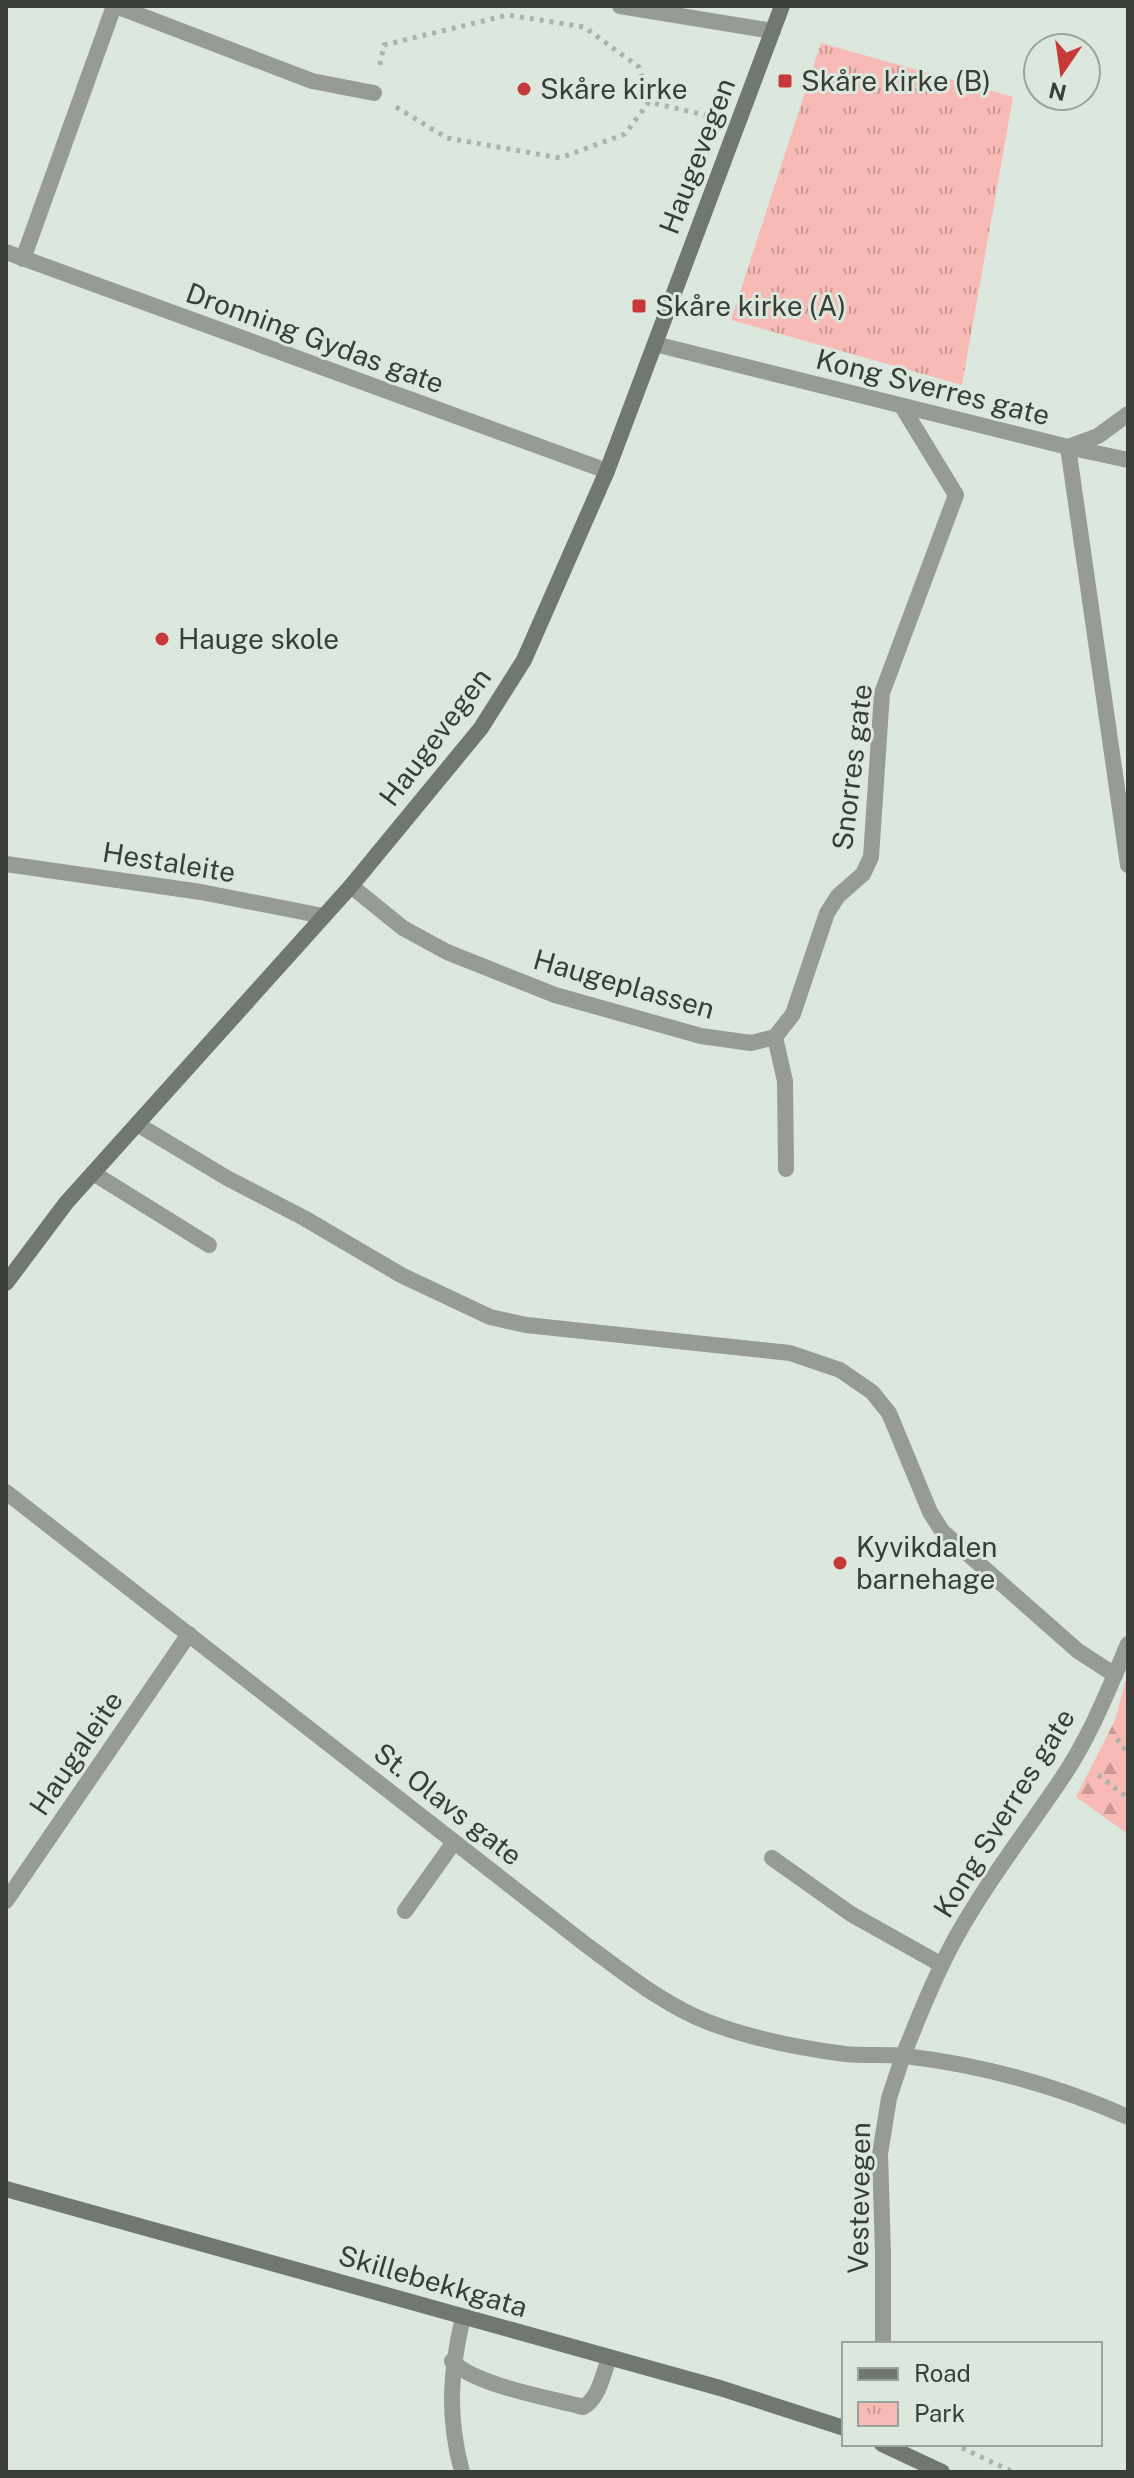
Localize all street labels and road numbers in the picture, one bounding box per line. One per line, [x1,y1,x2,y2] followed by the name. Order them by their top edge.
[652,73,741,238] street label: Haugevegen
[182,275,449,400] street label: Dronning Gydas gate
[813,342,1053,432] street label: Kong Sverres gate
[372,661,497,812] street label: Haugevegen
[825,682,878,852] street label: Snorres gate
[100,835,238,888] street label: Hestaleite
[530,942,718,1025] street label: Haugeplassen
[22,1684,129,1821] street label: Haugaleite
[926,1702,1081,1923] street label: Kong Sverres gate
[368,1736,529,1872] street label: St. Olavs gate
[841,2122,876,2274] street label: Vestevegen
[335,2238,531,2323] street label: Skillebekkgata

